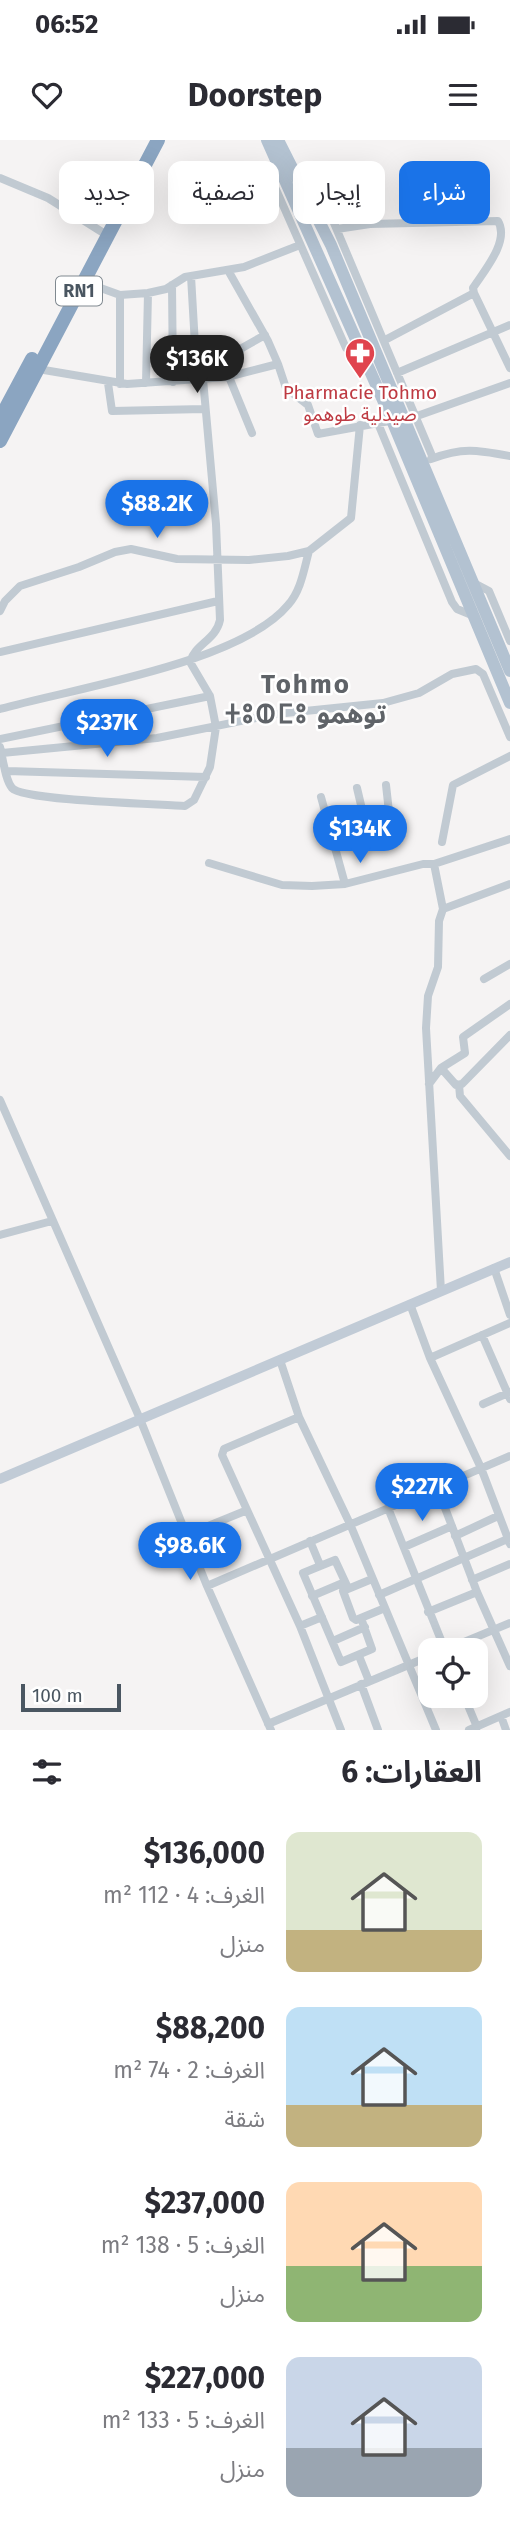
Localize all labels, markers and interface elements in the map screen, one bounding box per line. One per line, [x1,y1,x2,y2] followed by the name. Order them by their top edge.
[35,9,98,40] text: 06:52
[28,76,66,114] icon: heart
[188,76,322,114] text: Doorstep
[444,76,482,114] icon: menu
[59,161,154,224] chip: جديد
[168,161,279,224] chip: تصفية
[293,161,385,224] chip: إيجار
[399,161,490,224] chip: شراء
[56,276,102,306] road number: RN1
[148,336,246,395] pin: $136K
[343,336,377,380] pharmacy icon: Pharmacie Tohmo صيدلية طوهمو
[166,344,228,372] text: $136K
[283,381,437,426] place label: Pharmacie Tohmo صيدلية طوهمو
[100,480,214,540] pin: $88.2K
[121,489,193,517] text: $88.2K
[226,669,386,730] district label: Tohmo ⵜⵓⵀⵎⵓ توهمو
[58,700,156,759] pin: $237K
[76,708,138,736] text: $237K
[311,806,409,865] pin: $134K
[329,814,391,842] text: $134K
[373,1464,471,1523] pin: $227K
[391,1472,453,1500] text: $227K
[133,1522,247,1582] pin: $98.6K
[154,1531,226,1559] text: $98.6K
[418,1638,488,1708] map controls
[418,1638,488,1708] button: locate
[21,1681,121,1713] scale bar
[32,1684,83,1707] text: 100 m
[28,1753,66,1791] icon: filters
[341,1754,482,1790] text: العقارات: 6
[144,1835,265,1871] text: $136,000
[342,1860,426,1944] icon: home
[103,1881,265,1909] text: الغرف: 4 · 112 m²
[220,1930,265,1958] text: منزل
[156,2010,265,2046] text: $88,200
[342,2035,426,2119] icon: home
[113,2056,265,2084] text: الغرف: 2 · 74 m²
[224,2105,265,2133] text: شقة
[145,2185,265,2221] text: $237,000
[342,2210,426,2294] icon: home
[101,2231,265,2259] text: الغرف: 5 · 138 m²
[220,2280,265,2308] text: منزل
[145,2360,265,2396] text: $227,000
[342,2385,426,2469] icon: home
[102,2406,265,2434] text: الغرف: 5 · 133 m²
[220,2455,265,2483] text: منزل

